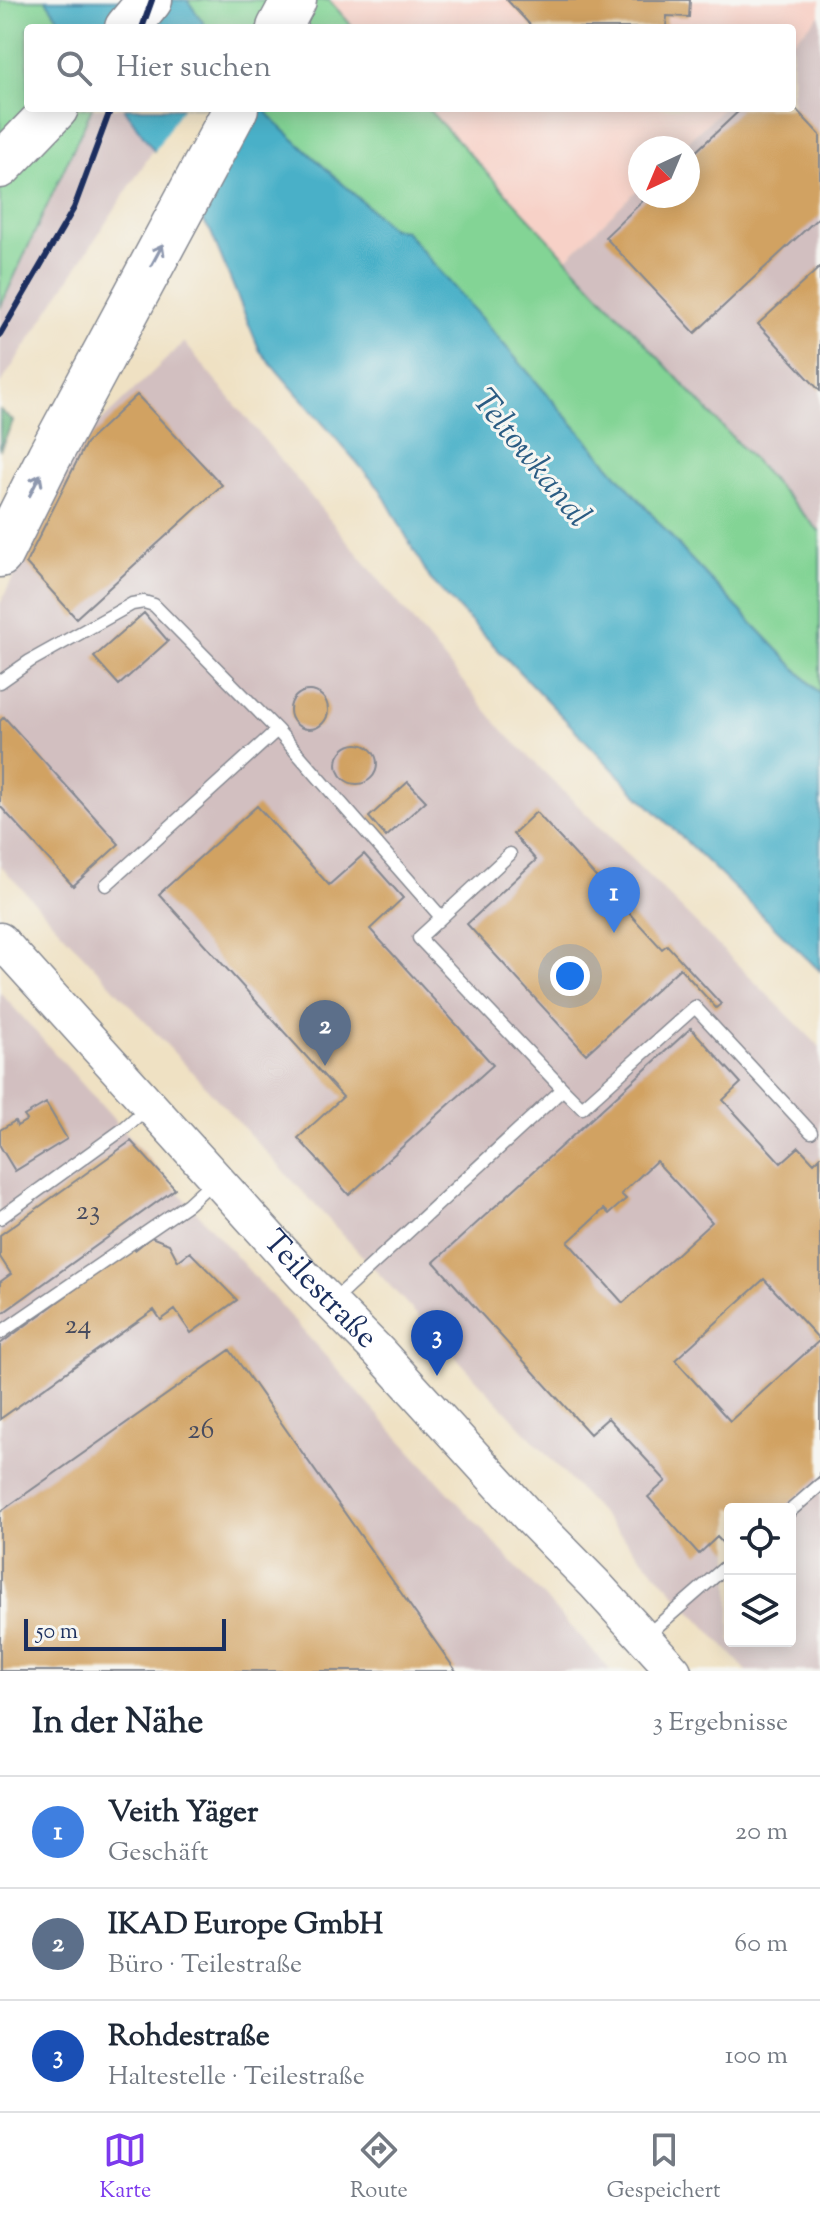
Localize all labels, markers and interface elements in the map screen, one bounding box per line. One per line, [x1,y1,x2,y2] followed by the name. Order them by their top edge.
[24,24,796,112] search box
[52,46,96,90] icon: search
[116,47,271,90] text: Hier suchen
[628,136,700,208] north arrow
[149,244,165,268] one-way arrow
[459,379,601,539] water label: Teltowkanal
[28,473,43,497] one-way arrow
[588,867,640,933] pin: 1
[550,956,590,996] your location
[299,1000,351,1066] pin: 2
[76,1192,100,1232] house number: 23
[251,1221,387,1360] street label: Teilestraße
[64,1306,92,1346] house number: 24
[411,1310,463,1376] pin: 3
[187,1411,215,1451] house number: 26
[724,1503,796,1647] map controls
[724,1503,796,1575] button: locate
[724,1575,796,1647] button: layers
[24,1615,226,1651] scale bar
[36,1617,78,1649] text: 50 m
[32,1699,203,1748] text: In der Nähe
[653,1705,788,1742] text: 3 Ergebnisse
[108,1792,258,1835] text: Veith Yäger
[54,1814,62,1851] text: 1
[735,1814,788,1851] text: 20 m
[108,1835,208,1872] text: Geschäft
[108,1904,383,1947] text: IKAD Europe GmbH
[52,1926,64,1963] text: 2
[734,1926,788,1963] text: 60 m
[108,1947,302,1984] text: Büro · Teilestraße
[108,2016,270,2059] text: Rohdestraße
[53,2038,63,2075] text: 3
[725,2038,788,2075] text: 100 m
[108,2059,365,2096] text: Haltestelle · Teilestraße
[99,2128,151,2208] tab: Karte
[350,2128,408,2208] tab: Route
[607,2128,721,2208] tab: Gespeichert

